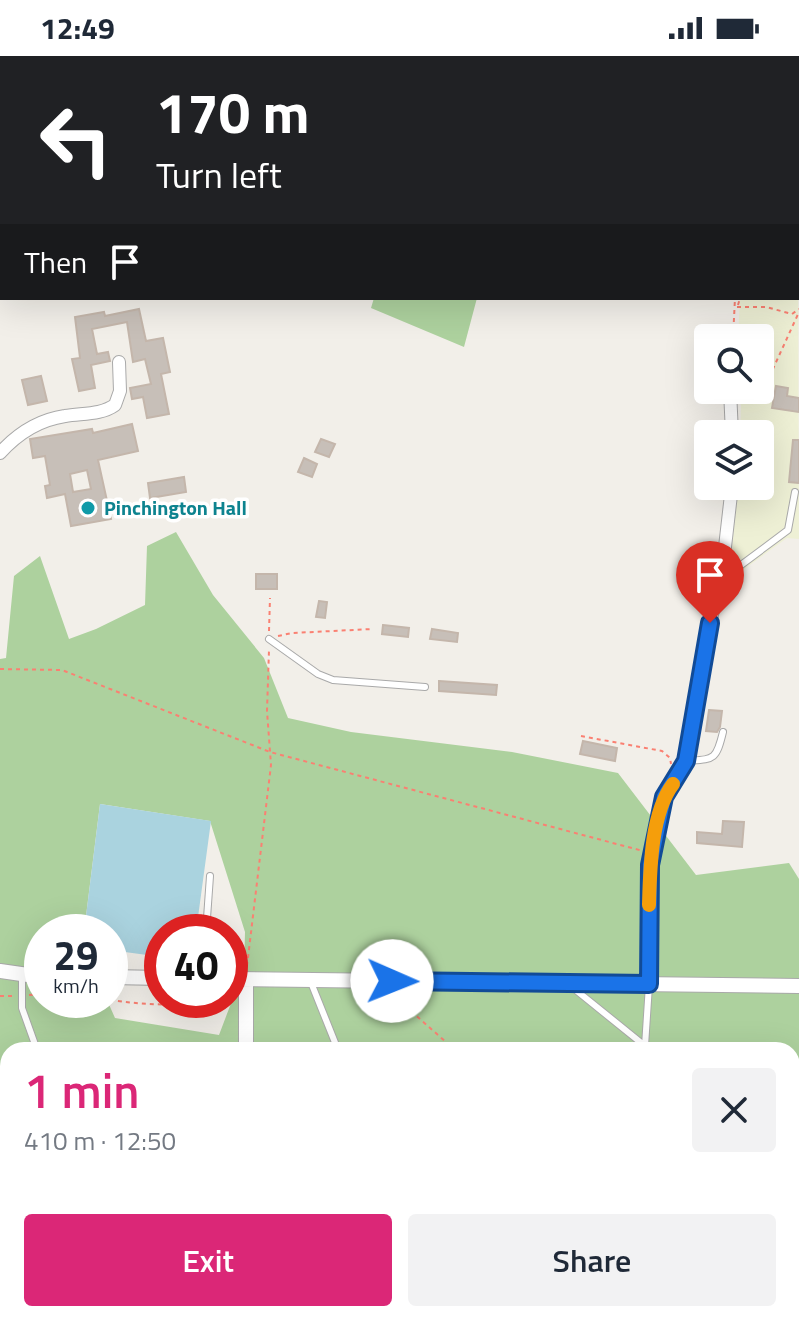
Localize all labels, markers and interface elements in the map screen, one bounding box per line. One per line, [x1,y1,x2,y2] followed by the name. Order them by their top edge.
[40,5,115,51] text: 12:49
[156,70,309,155] text: 170 m
[24,88,128,192] icon: left
[156,147,282,202] text: Turn left
[24,239,87,285] text: Then
[103,240,147,284] icon: arrive
[694,324,774,500] map controls
[694,324,774,404] button: search
[694,420,774,500] button: layers
[104,492,247,523] place label: Pinchington Hall
[79,499,97,517] marker: Pinchington Hall
[676,541,744,623] pin
[688,553,732,597] icon: arrive
[144,914,248,1018] speed limit sign: 40
[54,925,98,986] text: 29
[350,939,434,1023] position arrow
[53,970,99,1001] text: km/h
[24,1054,139,1127] text: 1 min
[692,1068,776,1152] button: close
[24,1121,176,1160] text: 410 m · 12:50
[24,1214,392,1306] button: Exit
[408,1214,776,1306] button: Share

